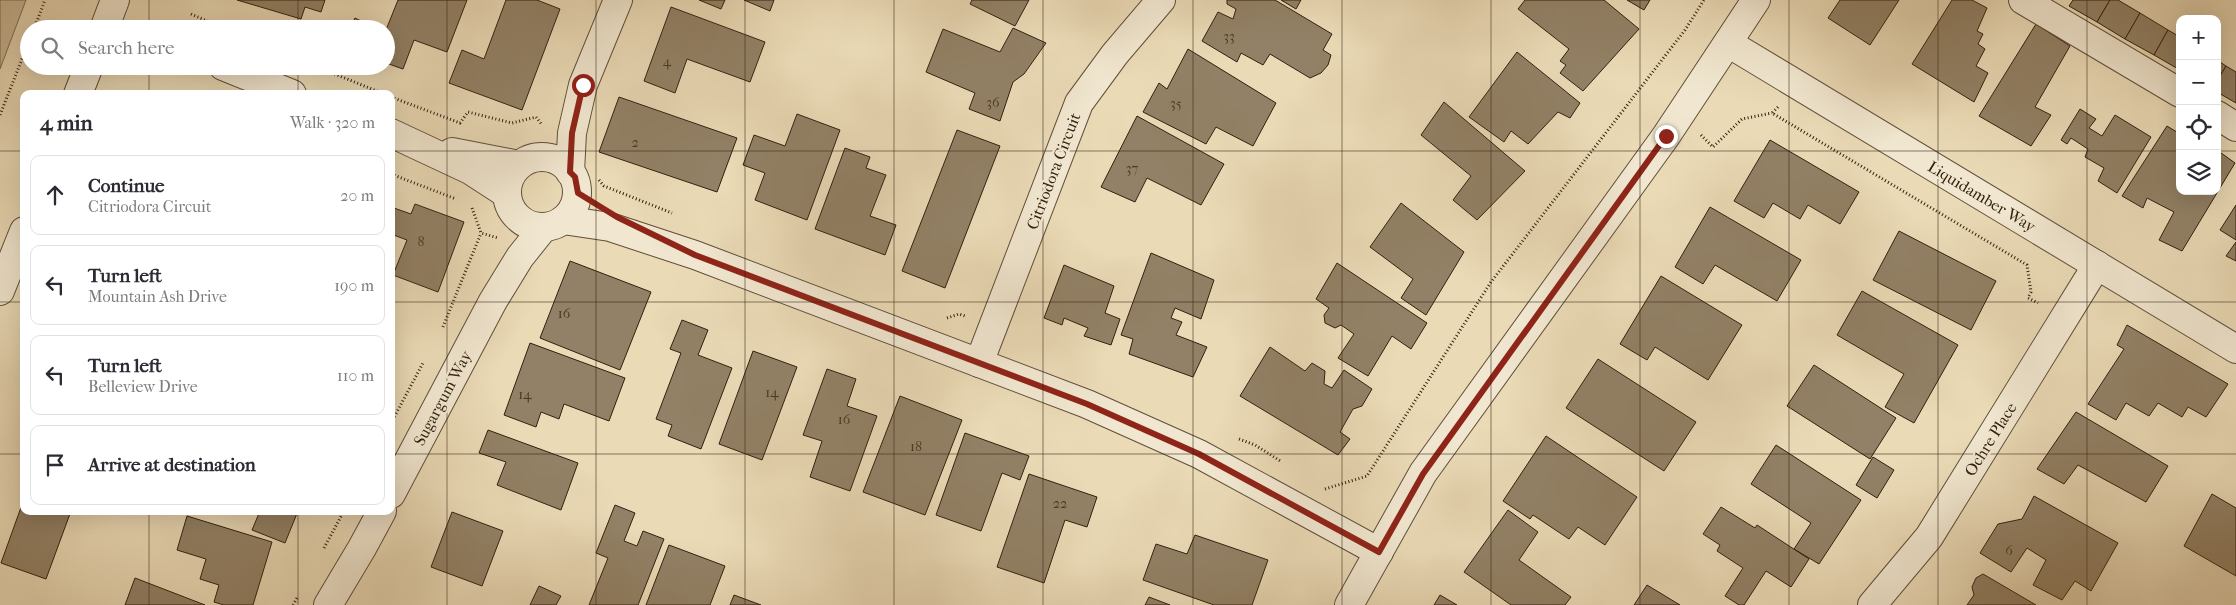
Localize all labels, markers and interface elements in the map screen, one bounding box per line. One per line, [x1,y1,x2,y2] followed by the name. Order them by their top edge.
[2176,15,2221,195] map controls
[2176,15,2221,60] button: +
[20,20,395,75] search box
[1223,28,1235,45] house number: 33
[38,34,66,62] icon: search
[78,37,174,59] text: Search here
[663,53,672,70] house number: 4
[2176,60,2221,105] button: −
[572,74,595,97] route start
[986,94,1000,111] house number: 36
[1170,95,1182,112] house number: 35
[2176,105,2221,150] button: locate
[1022,110,1085,232] street label: Citriodora Circuit
[40,111,93,135] text: 4 min
[290,113,375,132] text: Walk · 320 m
[1655,125,1678,148] route end
[631,134,639,151] house number: 2
[2176,150,2221,195] button: layers
[1924,157,2039,236] street label: Liquidamber Way
[1126,160,1138,177] house number: 37
[88,175,164,197] text: Continue
[41,181,69,209] icon: ahead
[340,186,374,205] text: 20 m
[88,197,211,216] text: Citriodora Circuit
[417,233,425,250] house number: 8
[88,265,162,287] text: Turn left
[41,271,69,299] icon: left
[334,276,374,295] text: 190 m
[88,287,227,306] text: Mountain Ash Drive
[558,305,571,322] house number: 16
[409,347,476,449] street label: Sugargum Way
[88,355,162,377] text: Turn left
[41,361,69,389] icon: left
[337,366,374,385] text: 110 m
[88,377,198,396] text: Belleview Drive
[765,384,779,401] house number: 14
[518,386,532,403] house number: 14
[1960,399,2021,480] street label: Ochre Place
[838,411,851,428] house number: 16
[910,438,922,455] house number: 18
[41,451,69,479] icon: arrive
[88,454,256,476] text: Arrive at destination
[1053,495,1067,512] house number: 22
[2005,542,2013,559] house number: 6

